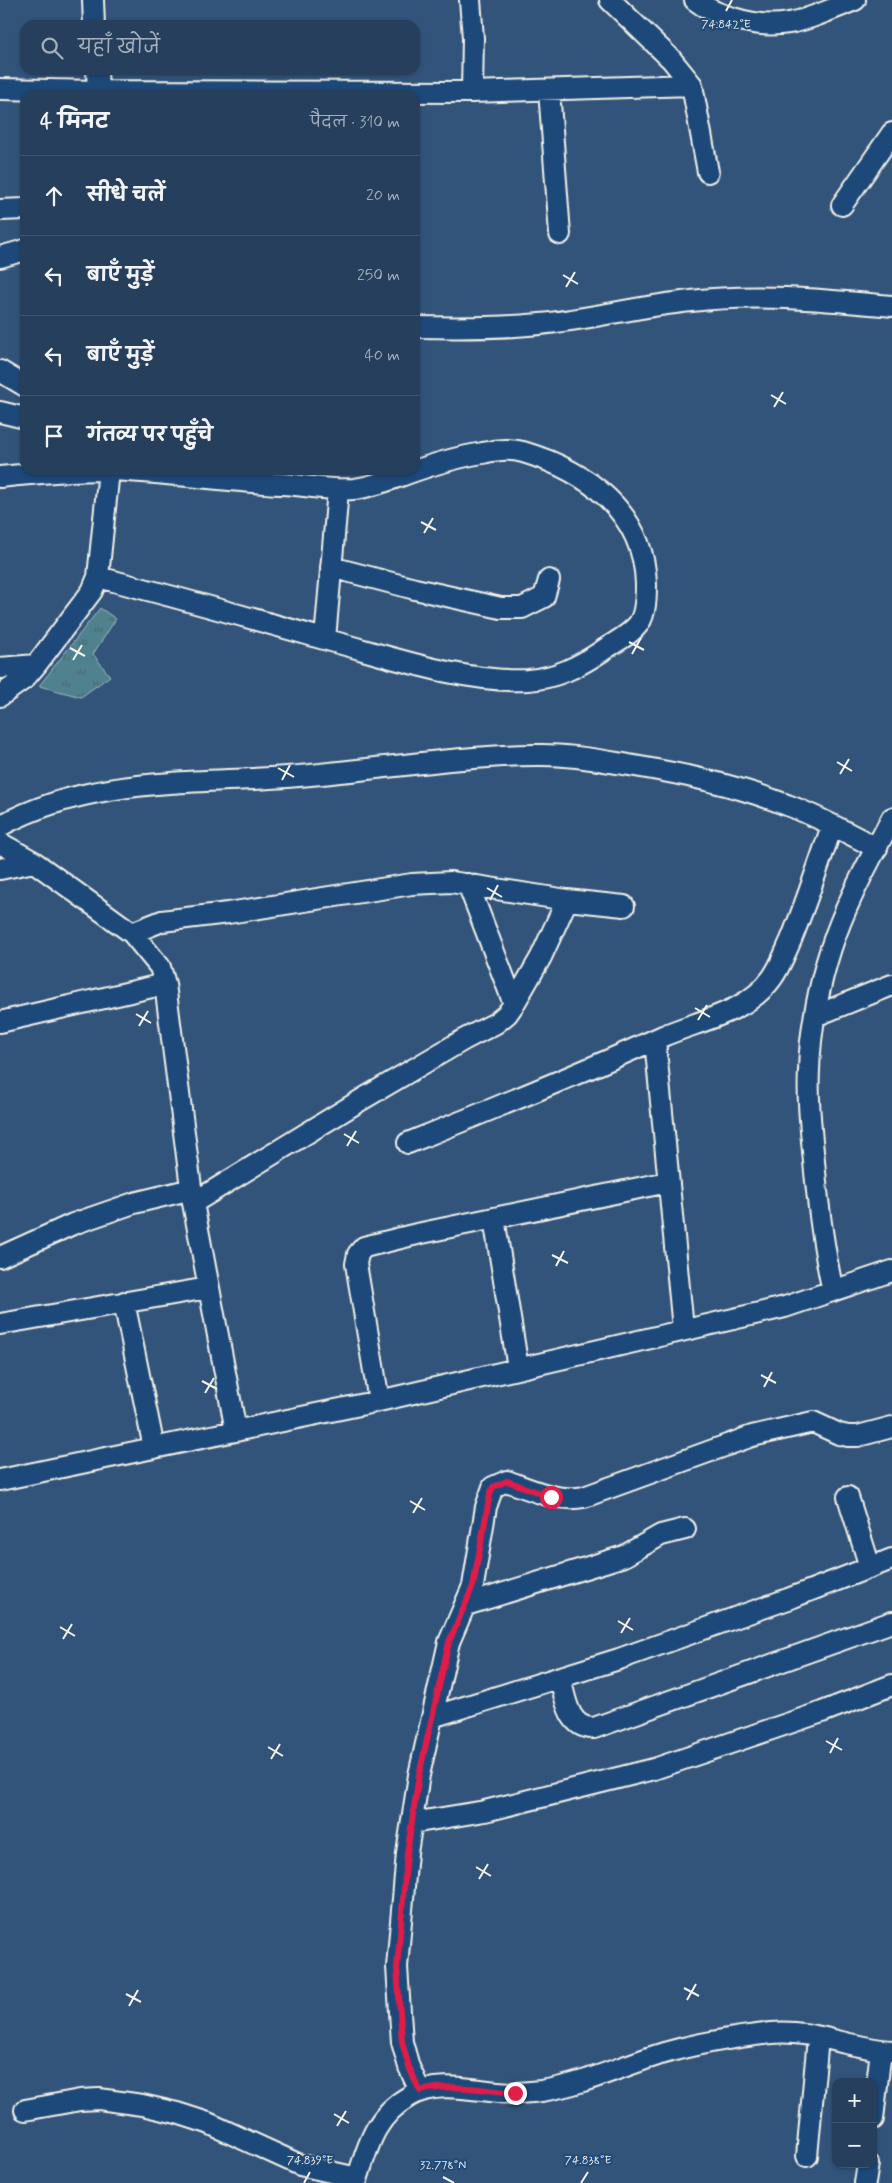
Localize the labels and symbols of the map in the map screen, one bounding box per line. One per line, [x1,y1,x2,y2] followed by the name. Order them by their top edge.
[701,17,751,33] text: 74.842°E
[540,1486,563,1509] route start
[504,2082,527,2105] route end
[287,2153,333,2169] text: 74.839°E
[565,2153,611,2169] text: 74.838°E
[420,2158,466,2174] text: 32.778°N

